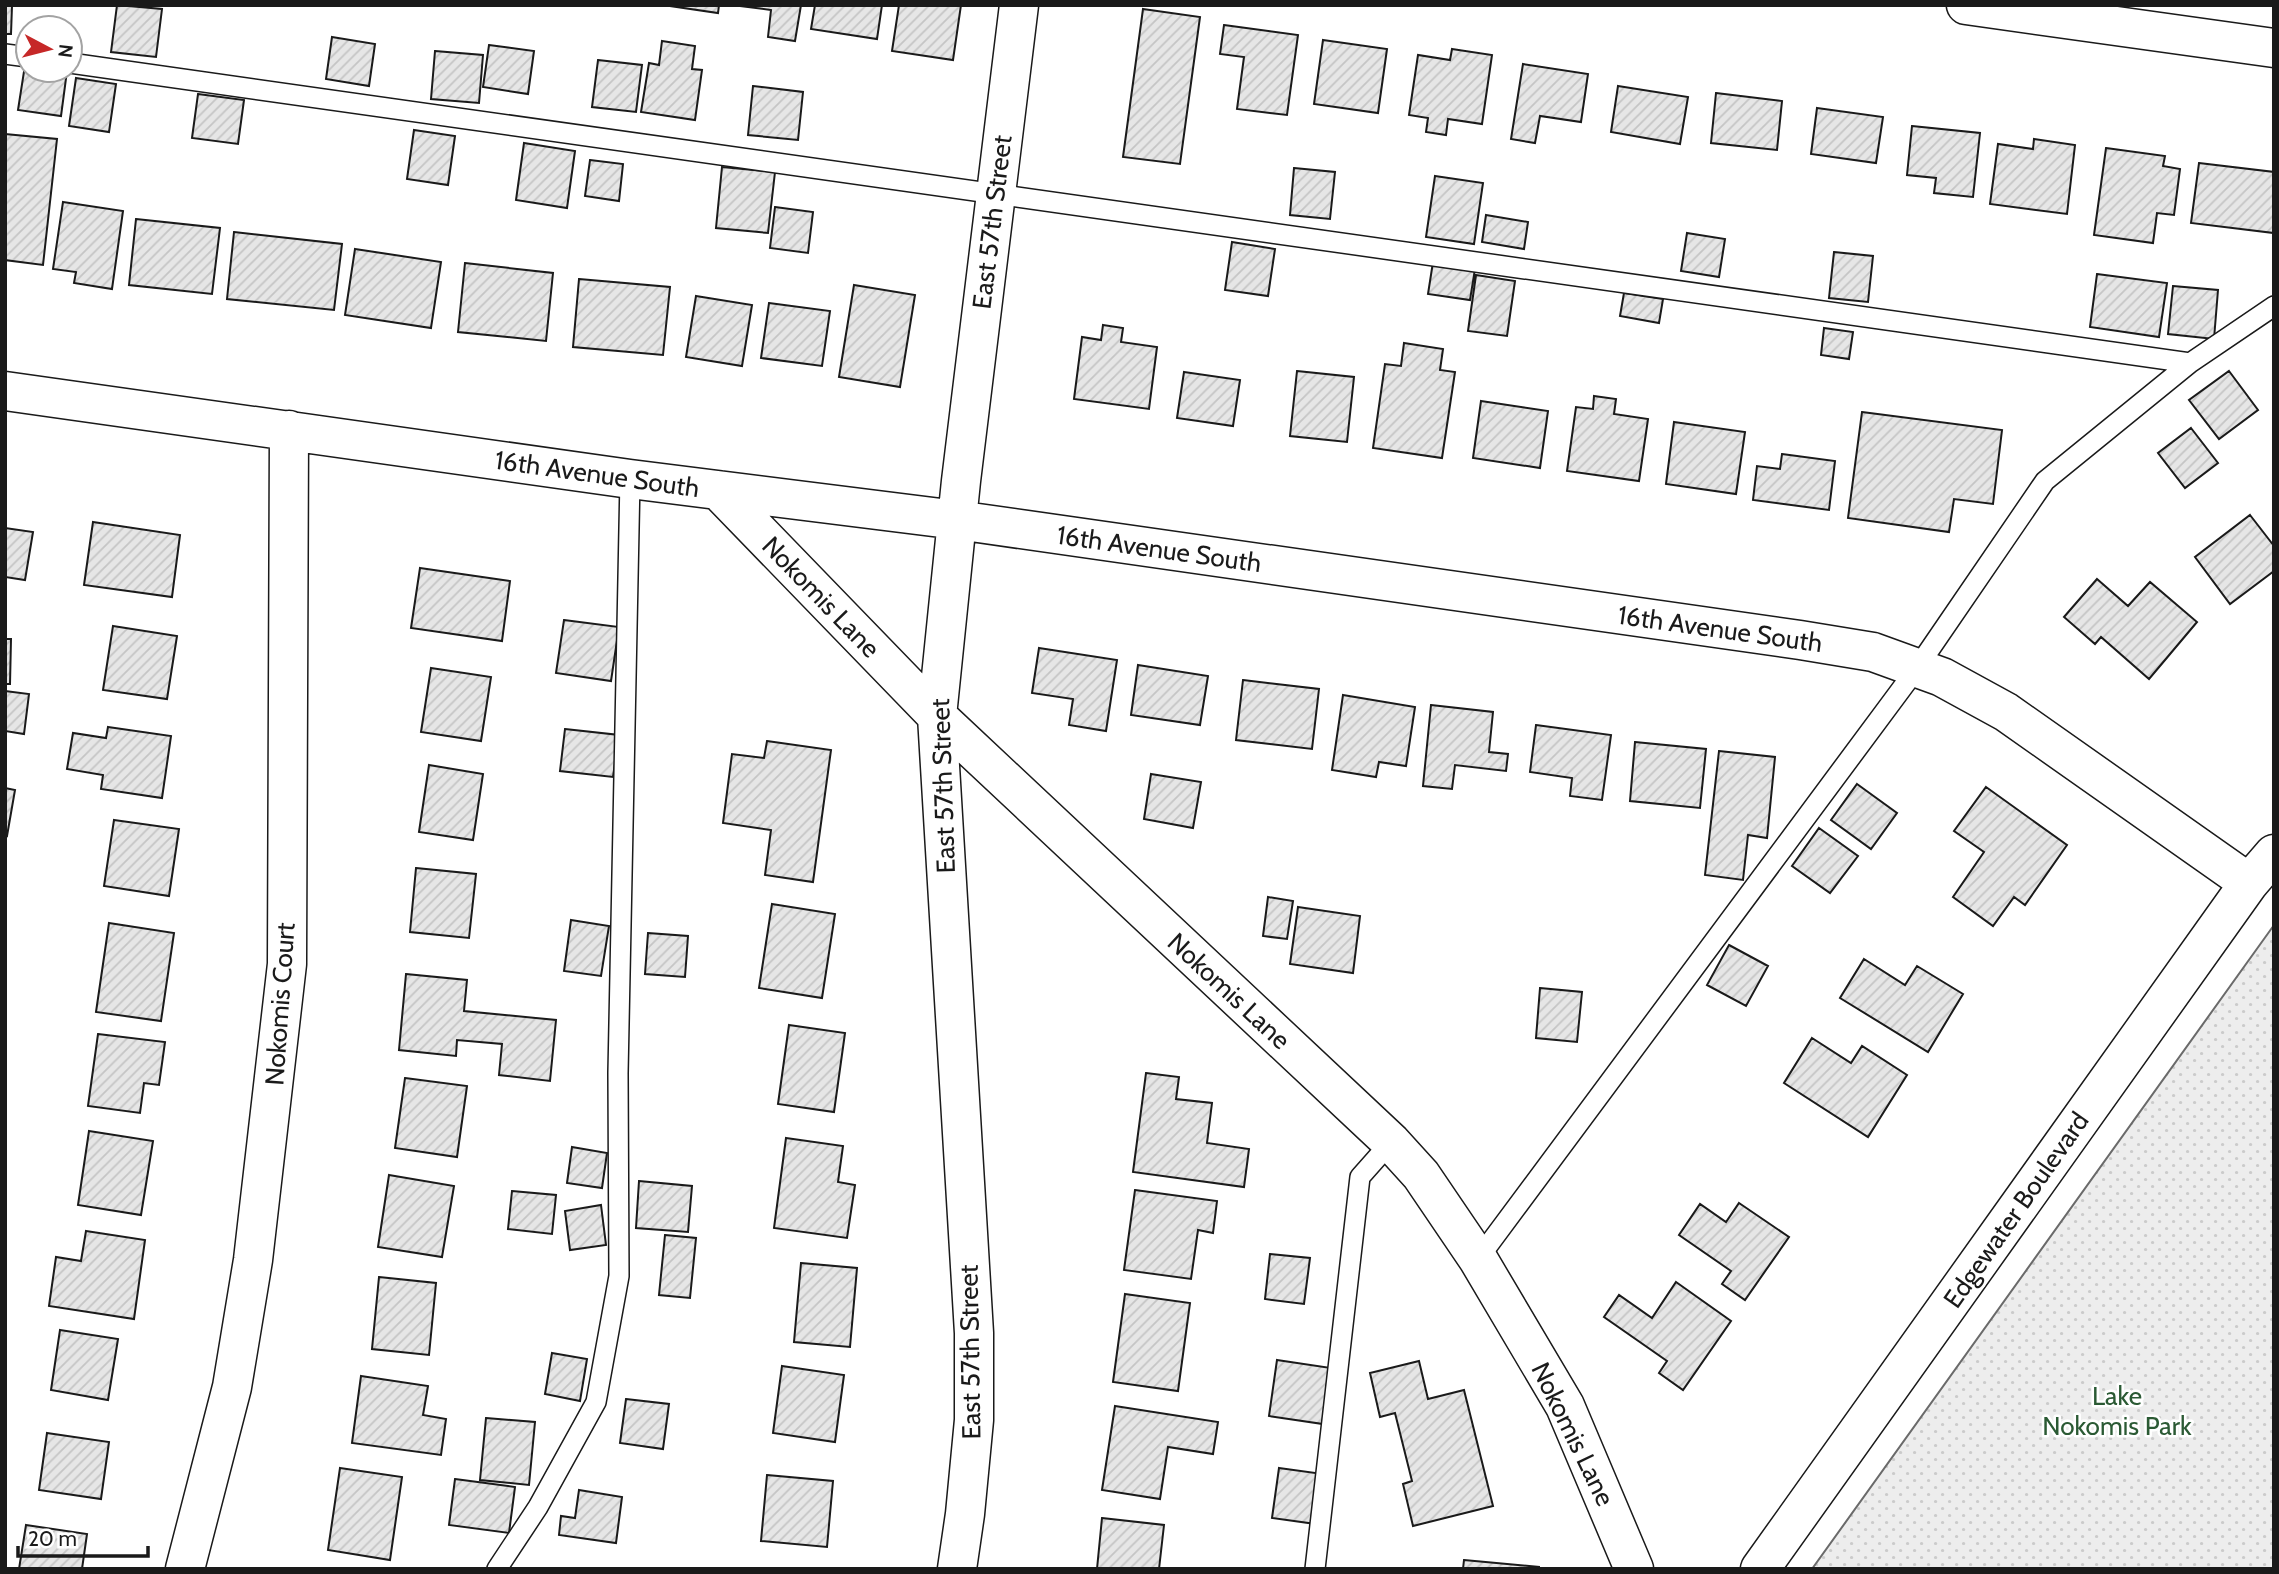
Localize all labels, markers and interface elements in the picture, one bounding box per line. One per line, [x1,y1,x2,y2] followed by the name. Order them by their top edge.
[14,14,84,84] north arrow
[53,43,78,59] text: N
[965,133,1019,311] street label: East 57th Street
[493,444,701,504] street label: 16th Avenue South
[1055,519,1263,579] street label: 16th Avenue South
[755,530,887,664] street label: Nokomis Lane
[1616,599,1824,659] street label: 16th Avenue South
[924,698,962,874] street label: East 57th Street
[258,921,302,1086] street label: Nokomis Court
[1161,926,1297,1056] street label: Nokomis Lane
[1936,1106,2096,1314] street label: Edgewater Boulevard
[952,1264,988,1440] street label: East 57th Street
[1524,1357,1622,1511] street label: Nokomis Lane
[2042,1380,2192,1442] park label: Lake Nokomis Park
[18,1514,147,1558] scale bar
[28,1526,77,1551] text: 20 m

